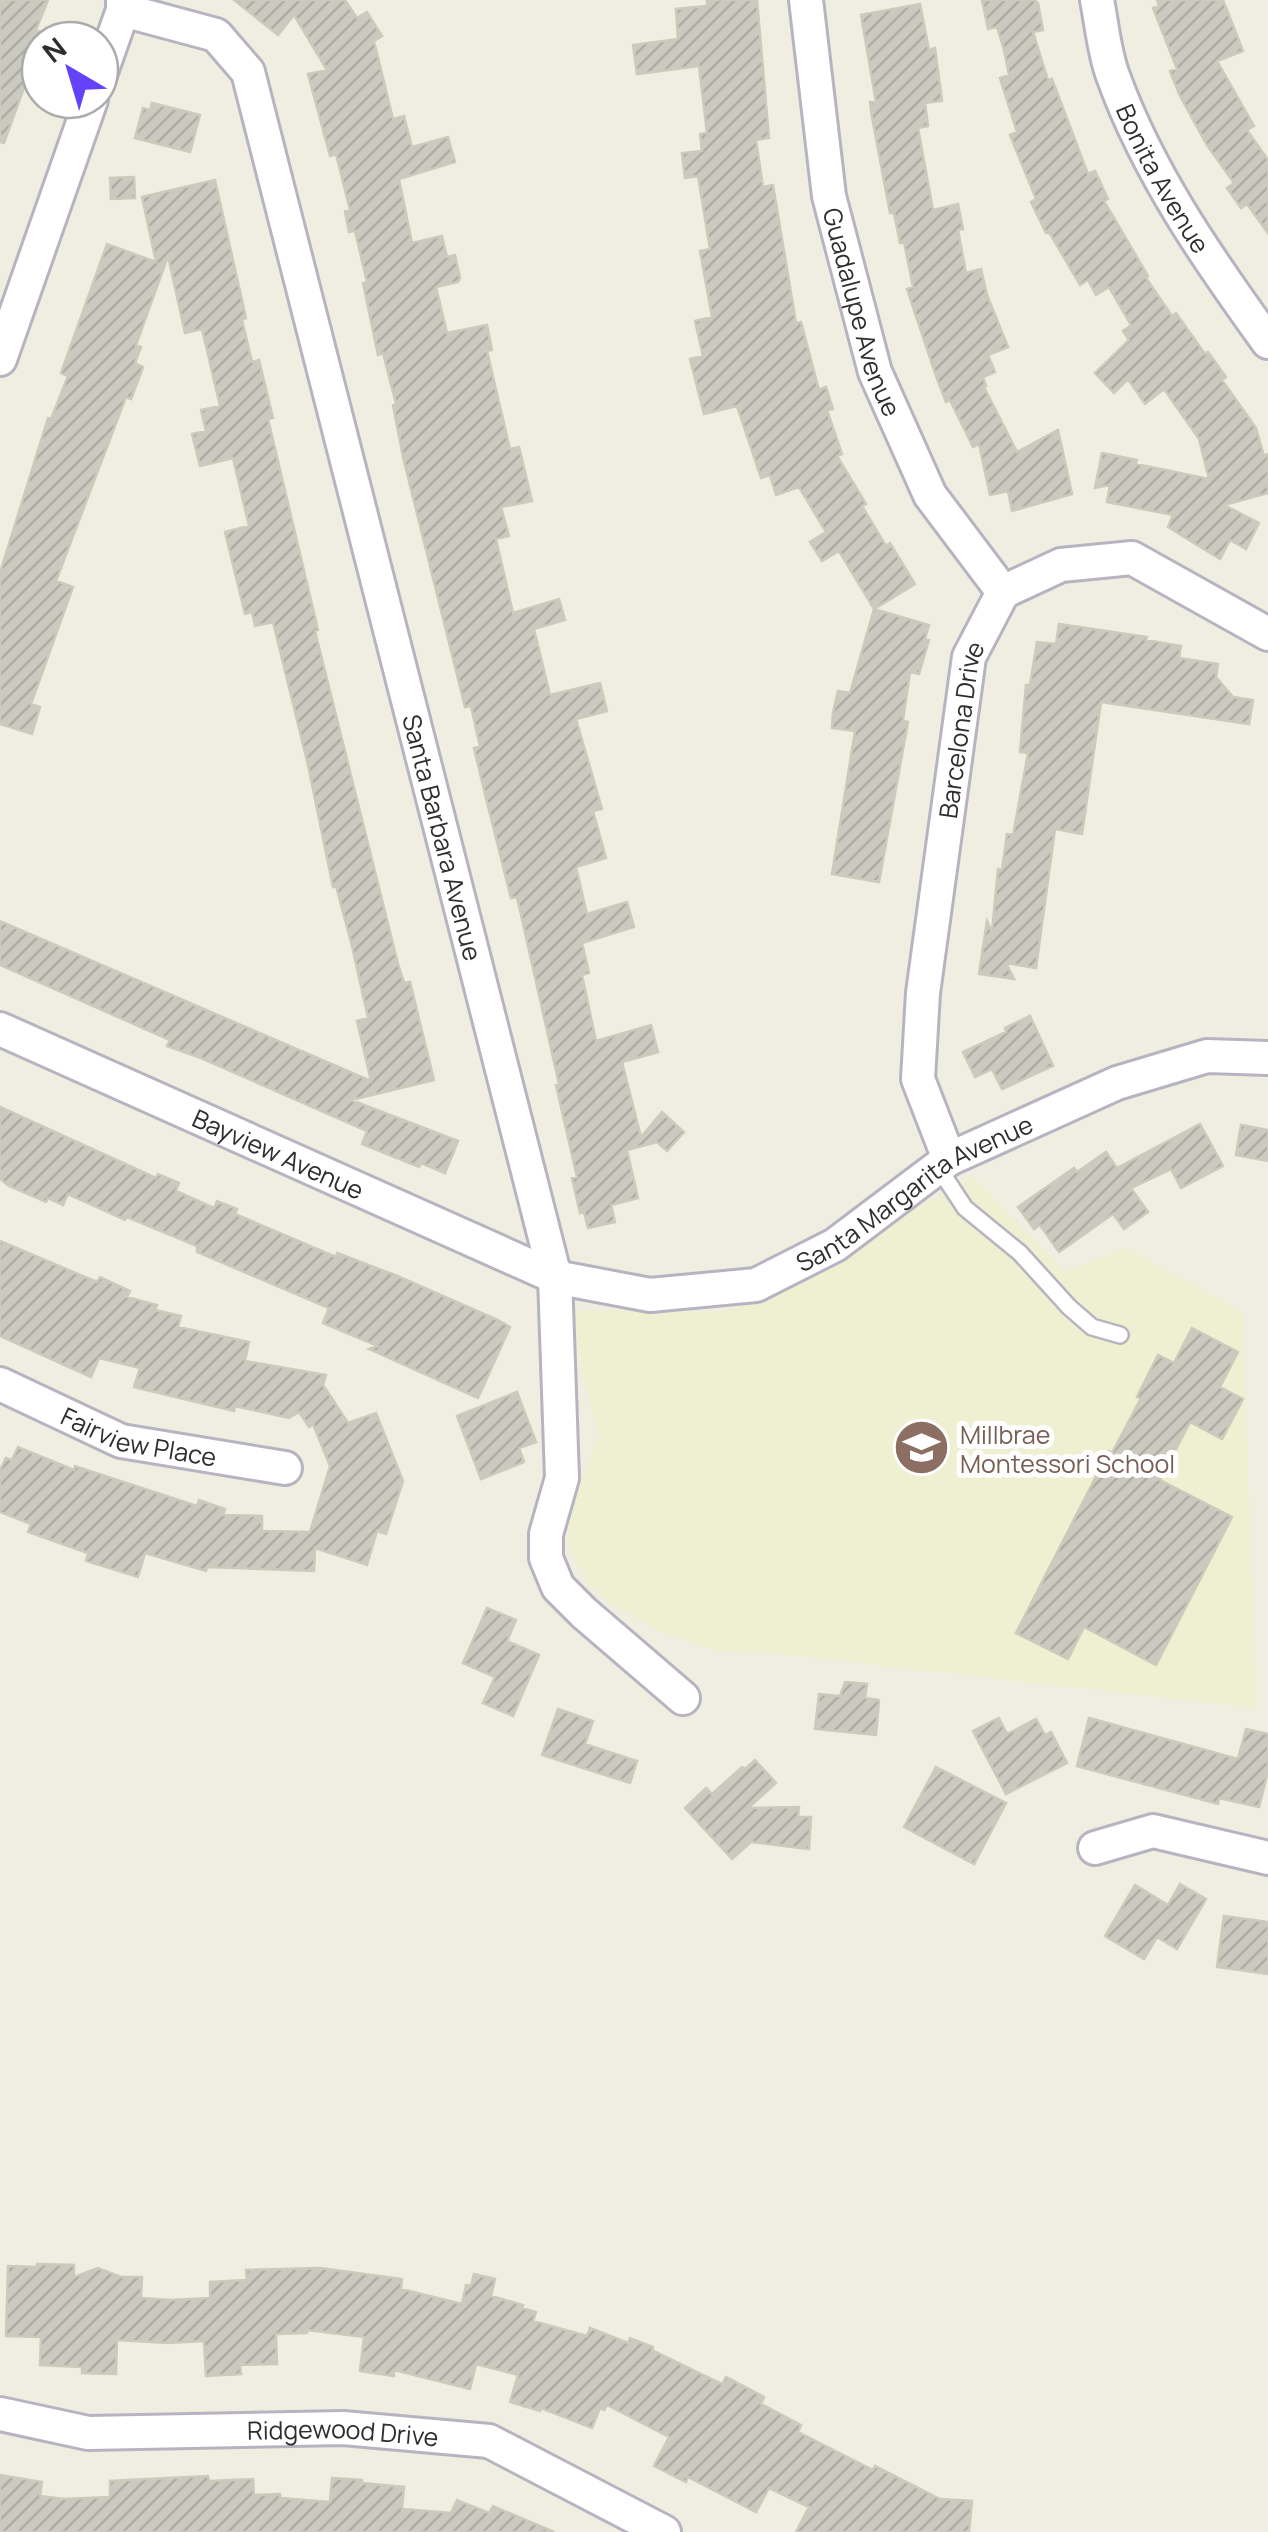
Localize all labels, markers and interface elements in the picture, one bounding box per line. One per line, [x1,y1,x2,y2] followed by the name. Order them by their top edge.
[20,20,120,120] north arrow
[34,28,74,71] text: N
[1108,98,1219,260] street label: Bonita Avenue
[815,204,910,422] street label: Guadalupe Avenue
[930,634,992,820] street label: Barcelona Drive
[395,710,491,964] street label: Santa Barbara Avenue
[187,1100,370,1207] street label: Bayview Avenue
[790,1106,1038,1280] street label: Santa Margarita Avenue
[56,1398,219,1474] street label: Fairview Place
[960,1417,1175,1481] place label: Millbrae Montessori School
[891,1418,951,1478] school or university icon: Millbrae Montessori School
[247,2410,440,2454] street label: Ridgewood Drive

